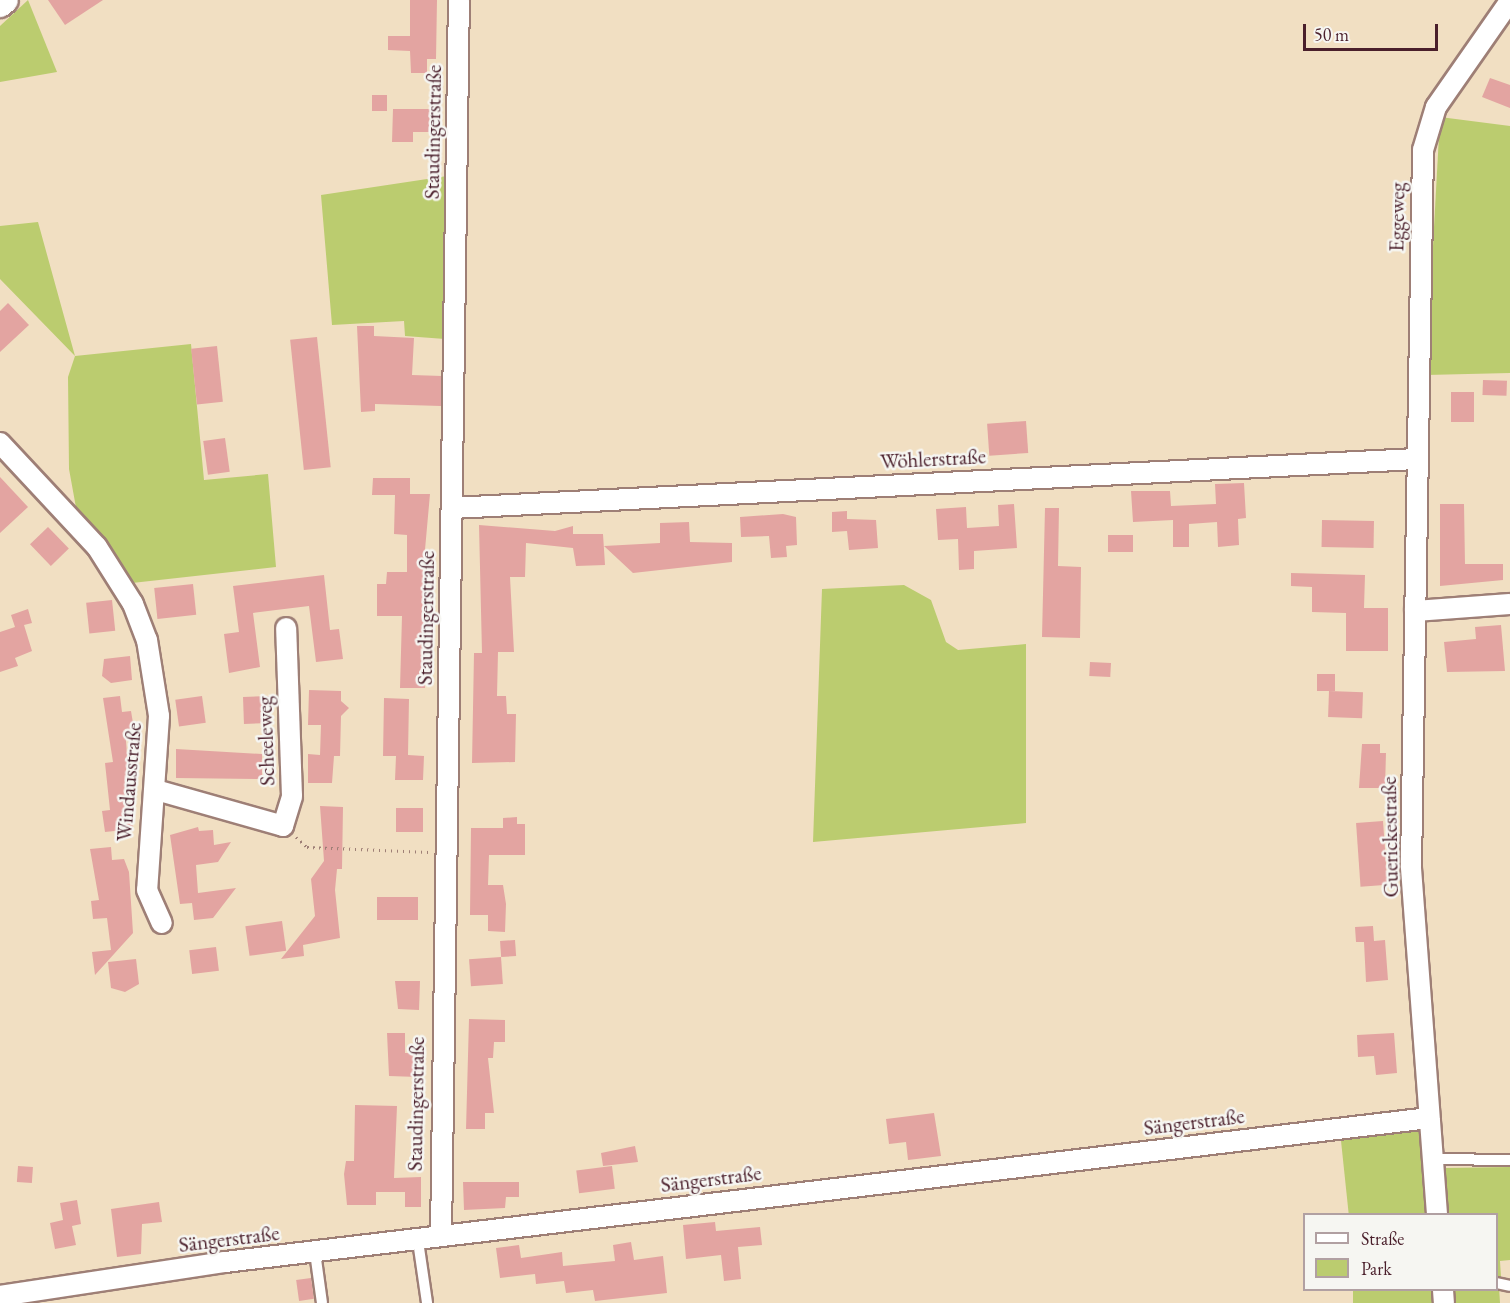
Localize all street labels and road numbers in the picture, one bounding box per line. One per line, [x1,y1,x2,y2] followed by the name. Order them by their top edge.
[419,65,447,199] street label: Staudingerstraße
[1384,182,1410,252] street label: Eggeweg
[880,444,986,474] street label: Wöhlerstraße
[412,551,440,685] street label: Staudingerstraße
[252,696,280,786] street label: Scheeleweg
[111,721,147,843] street label: Windausstraße
[1376,776,1404,898] street label: Guerickestraße
[402,1037,430,1171] street label: Staudingerstraße
[1142,1103,1246,1141] street label: Sängerstraße
[659,1160,763,1198] street label: Sängerstraße
[177,1220,281,1258] street label: Sängerstraße

